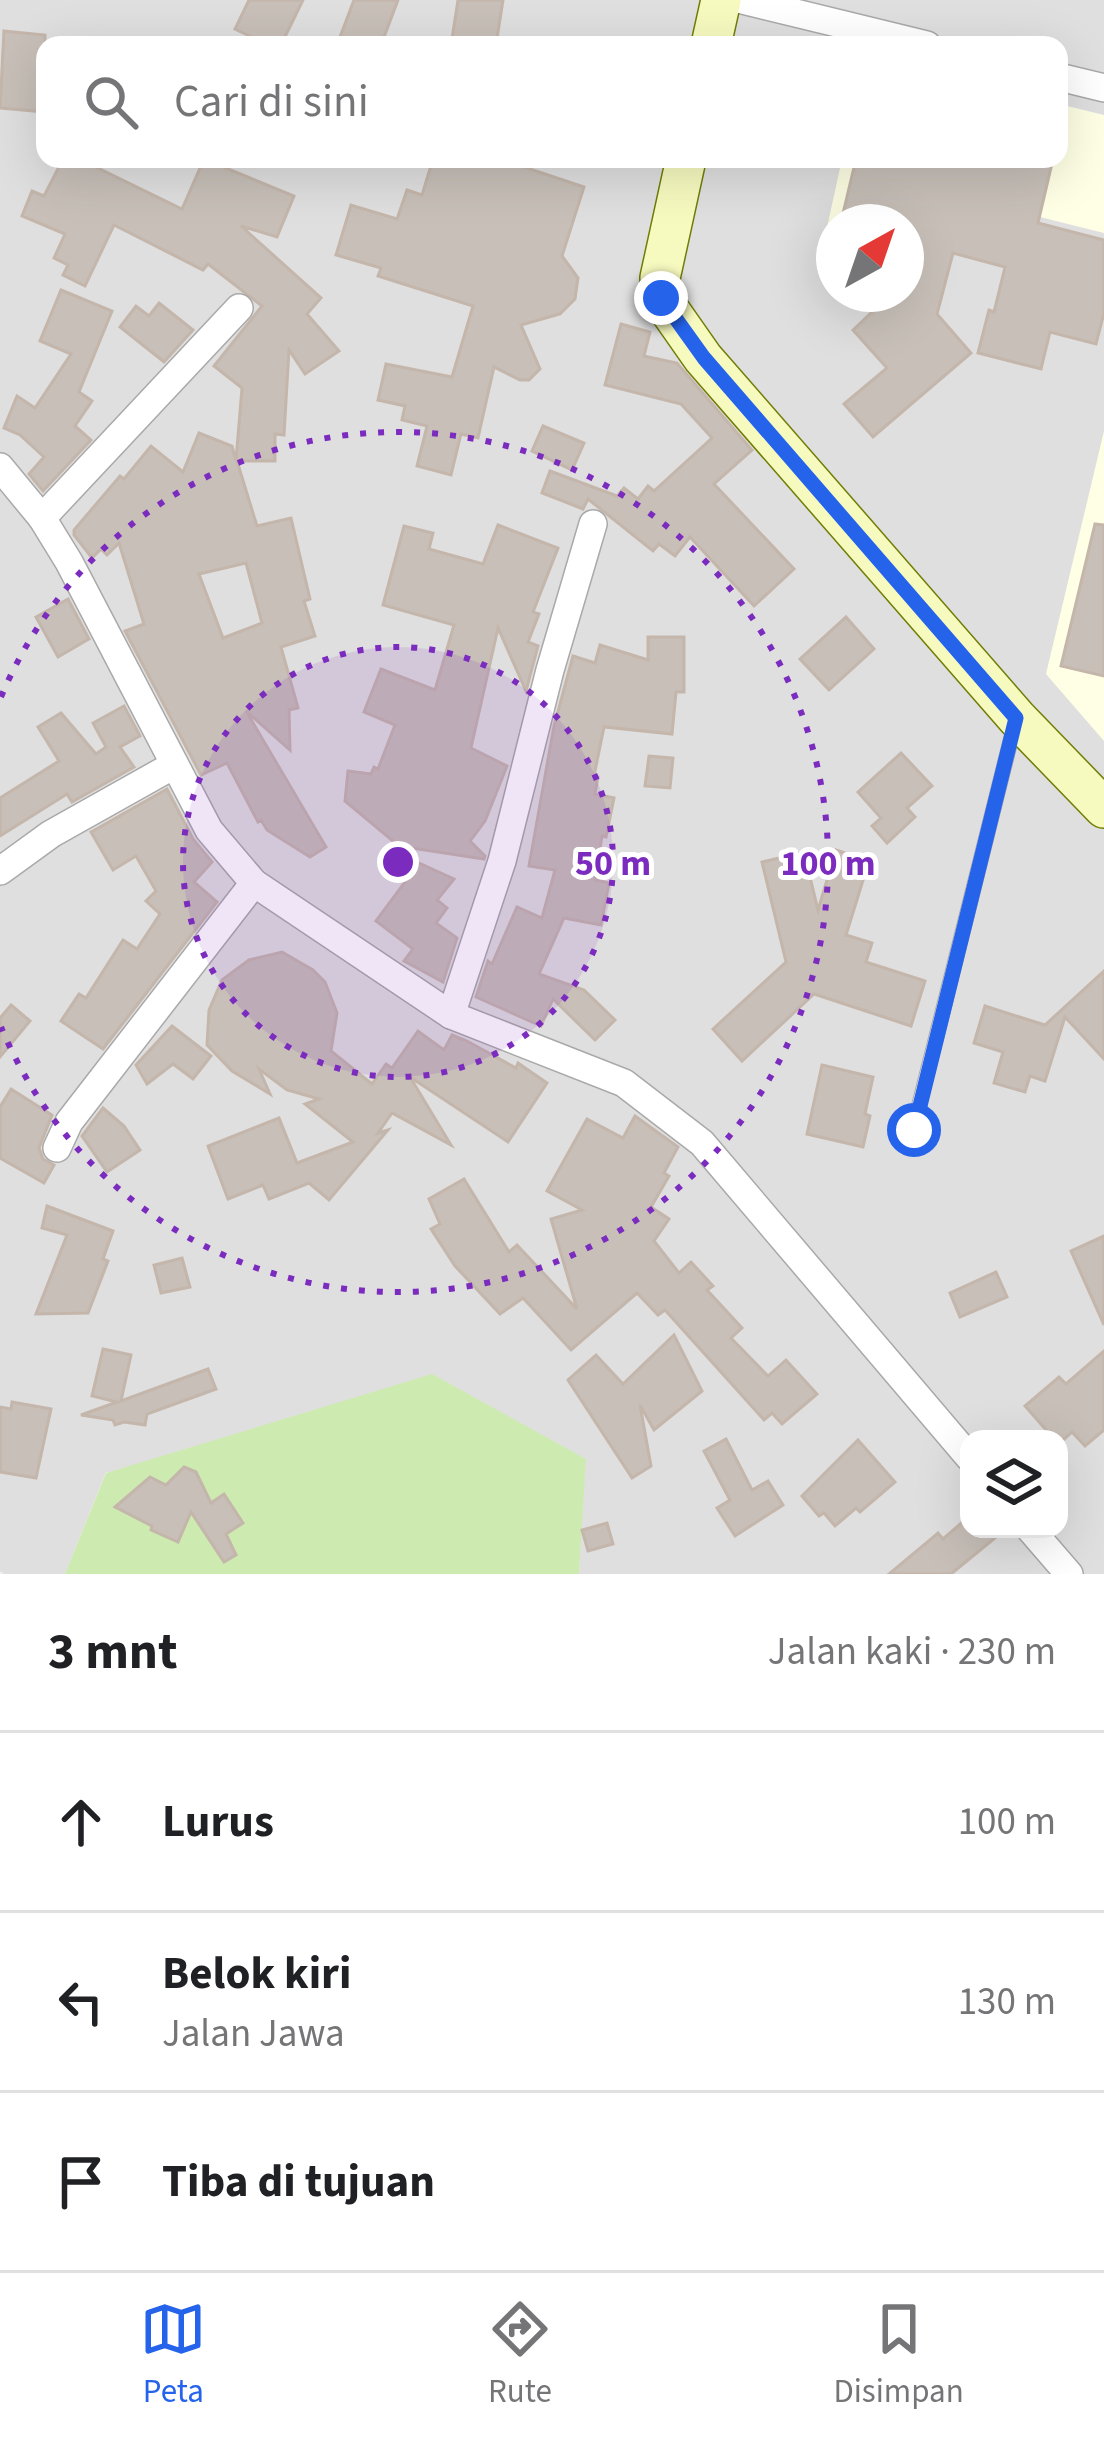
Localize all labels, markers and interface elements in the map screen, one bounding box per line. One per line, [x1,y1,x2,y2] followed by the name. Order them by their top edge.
[36,36,1068,168] search box
[78,69,144,135] icon: search
[174,70,369,134] text: Cari di sini
[816,204,924,312] north arrow
[634,271,688,325] route end
[575,838,651,889] text: 50 m
[780,838,876,889] text: 100 m
[377,841,419,883] centre of rings
[887,1103,941,1157] route start
[960,1430,1068,1538] map controls
[960,1430,1068,1538] button: layers
[48,1616,178,1688] text: 3 mnt
[768,1624,1056,1680] text: Jalan kaki · 230 m
[48,1789,114,1855] icon: ahead
[162,1790,274,1854] text: Lurus
[958,1794,1056,1850] text: 100 m
[162,1942,351,2006] text: Belok kiri
[48,1969,114,2035] icon: left
[958,1974,1056,2030] text: 130 m
[162,2006,345,2062] text: Jalan Jawa
[48,2149,114,2215] icon: arrive
[162,2150,435,2214] text: Tiba di tujuan
[140,2296,206,2415] tab: Peta
[487,2296,553,2415] tab: Rute
[833,2296,964,2415] tab: Disimpan

